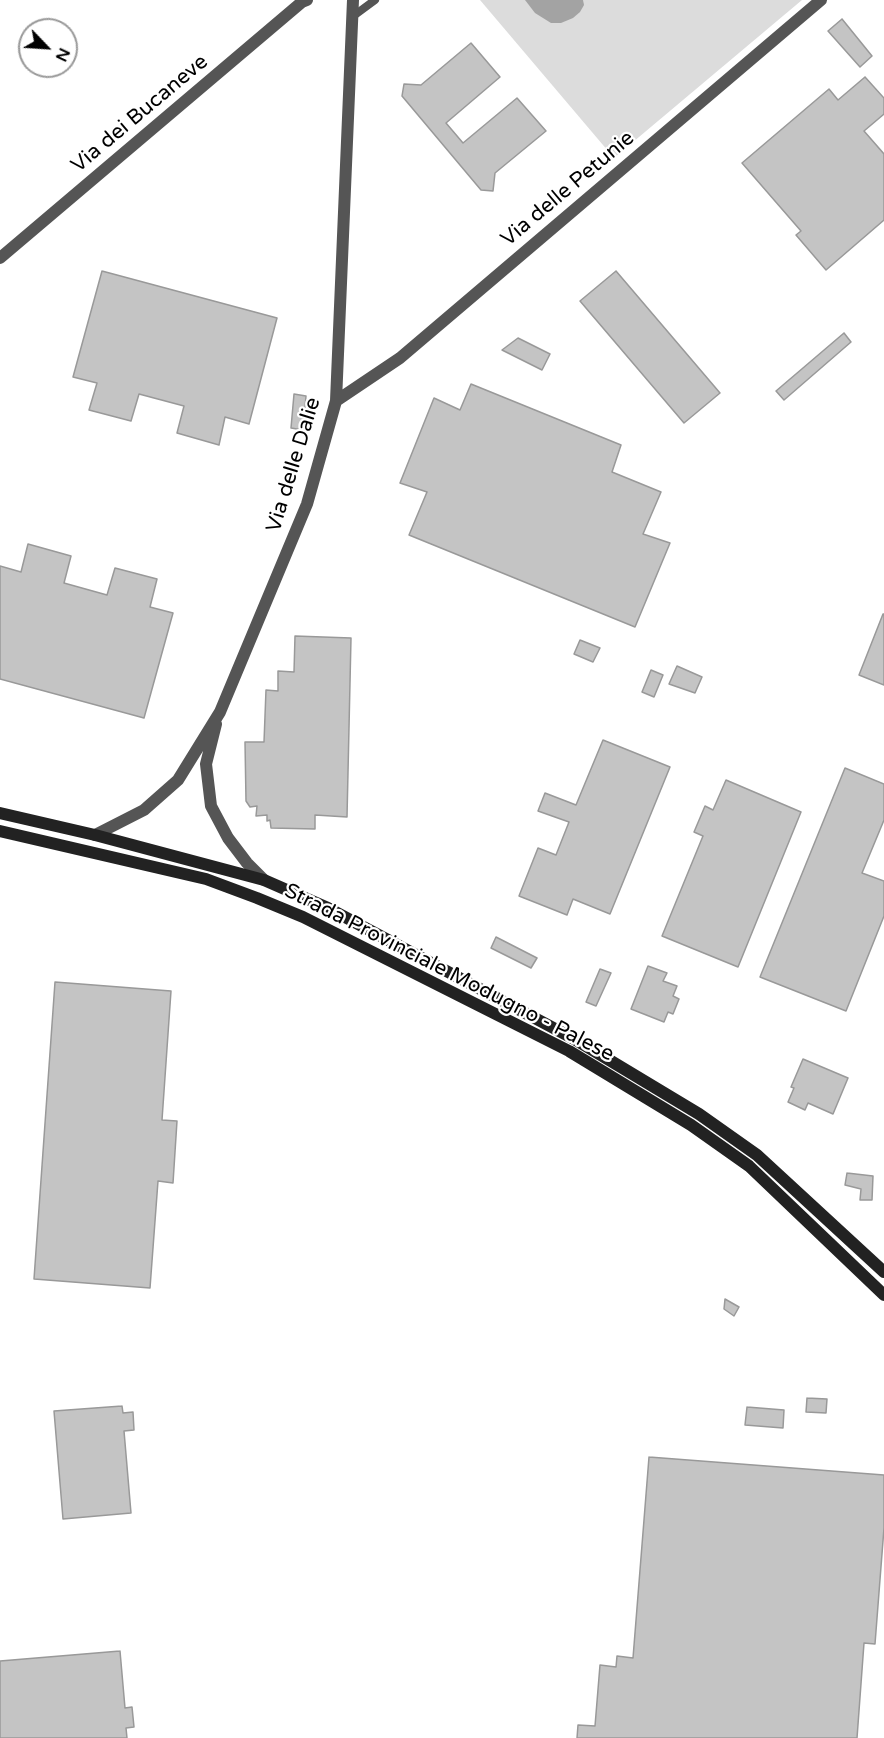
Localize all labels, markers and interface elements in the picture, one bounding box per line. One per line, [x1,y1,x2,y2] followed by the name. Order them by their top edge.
[18,18,78,78] north arrow
[51,45,74,65] text: N
[67,50,213,178] street label: Via dei Bucaneve
[496,126,640,252] street label: Via delle Petunie
[262,395,326,535] street label: Via delle Dalie
[280,879,618,1067] street label: Strada Provinciale Modugno - Palese

